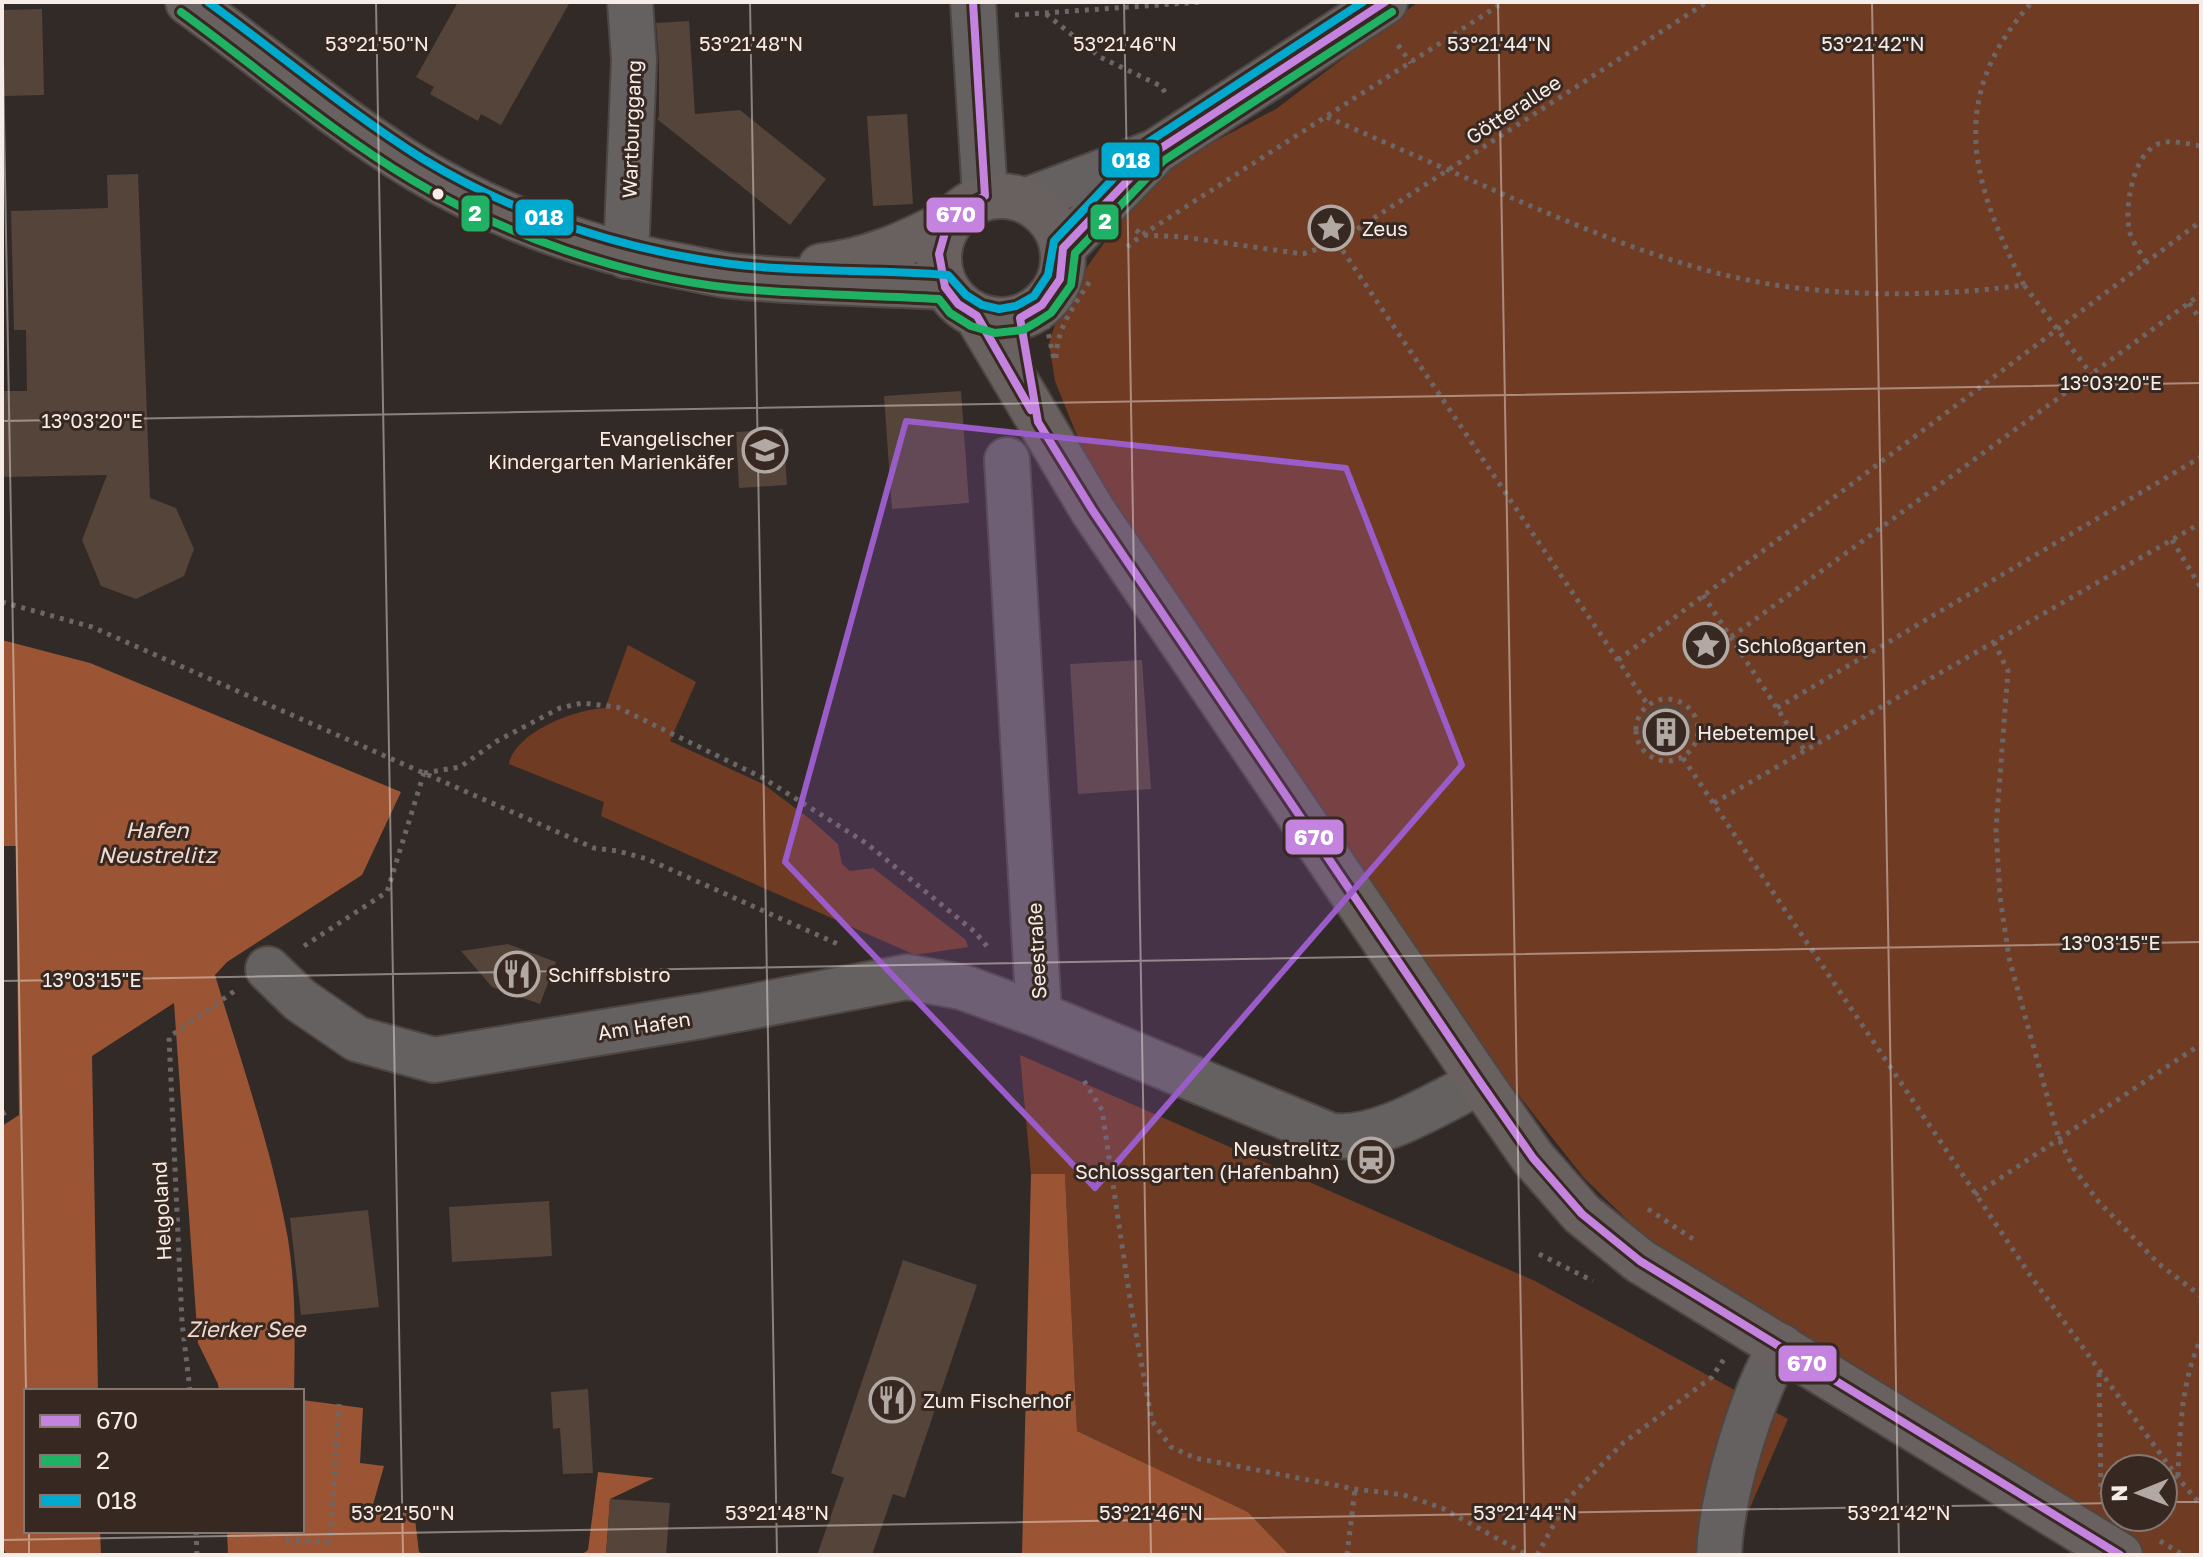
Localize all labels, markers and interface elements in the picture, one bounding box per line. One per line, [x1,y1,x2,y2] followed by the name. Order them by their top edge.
[325,31,429,55] text: 53°21'50"N
[699,31,803,55] text: 53°21'48"N
[1073,31,1177,55] text: 53°21'46"N
[1447,31,1551,55] text: 53°21'44"N
[1821,31,1925,55] text: 53°21'42"N
[617,59,645,199] street label: Wartburggang
[1461,69,1565,149] street label: Götterallee
[1100,141,1161,179] line badge: 018
[1111,146,1151,173] text: 018
[430,186,446,202] unlabelled marker
[460,194,491,233] line badge: 2
[925,196,986,234] line badge: 670
[514,198,575,237] line badge: 018
[468,199,482,226] text: 2
[936,200,976,227] text: 670
[524,203,564,230] text: 018
[1089,203,1120,241] line badge: 2
[1307,204,1355,252] place icon: Zeus
[1098,207,1112,234] text: 2
[1362,216,1408,240] place label: Zeus
[2060,370,2162,394] text: 13°03'20"E
[41,408,143,432] text: 13°03'20"E
[488,426,734,473] place label: Evangelischer Kindergarten Marienkäfer
[741,426,789,474] school or university icon: Evangelischer Kindergarten Marienkäfer
[1682,621,1730,669] place icon: Schloßgarten
[1737,633,1867,657] place label: Schloßgarten
[1642,708,1690,756] building icon: Hebetempel
[1697,720,1815,744] place label: Hebetempel
[98,816,219,868] water label: Hafen Neustrelitz
[1284,818,1345,856] line badge: 670
[1294,823,1334,850] text: 670
[1021,902,1051,1000] street label: Seestraße
[2062,930,2161,954] text: 13°03'15"E
[493,950,541,998] restaurant icon: Schiffsbistro
[548,962,671,986] place label: Schiffsbistro
[43,967,142,991] text: 13°03'15"E
[596,1006,692,1044] street label: Am Hafen
[1075,1136,1340,1183] place label: Neustrelitz Schlossgarten (Hafenbahn)
[1347,1136,1395,1184] station icon: Neustrelitz Schlossgarten (Hafenbahn)
[146,1161,176,1261] street label: Helgoland
[187,1315,308,1342] water label: Zierker See
[1777,1344,1838,1383] line badge: 670
[1787,1349,1827,1376] text: 670
[868,1376,916,1424] restaurant icon: Zum Fischerhof
[923,1388,1071,1412] place label: Zum Fischerhof
[24,1389,304,1533] legend
[96,1405,138,1434] text: 670
[96,1445,110,1474] text: 2
[2099,1453,2179,1533] north arrow
[96,1485,137,1514] text: 018
[2105,1485,2132,1502] text: N
[351,1500,455,1524] text: 53°21'50"N
[725,1500,829,1524] text: 53°21'48"N
[1099,1500,1203,1524] text: 53°21'46"N
[1473,1500,1577,1524] text: 53°21'44"N
[1847,1500,1951,1524] text: 53°21'42"N

